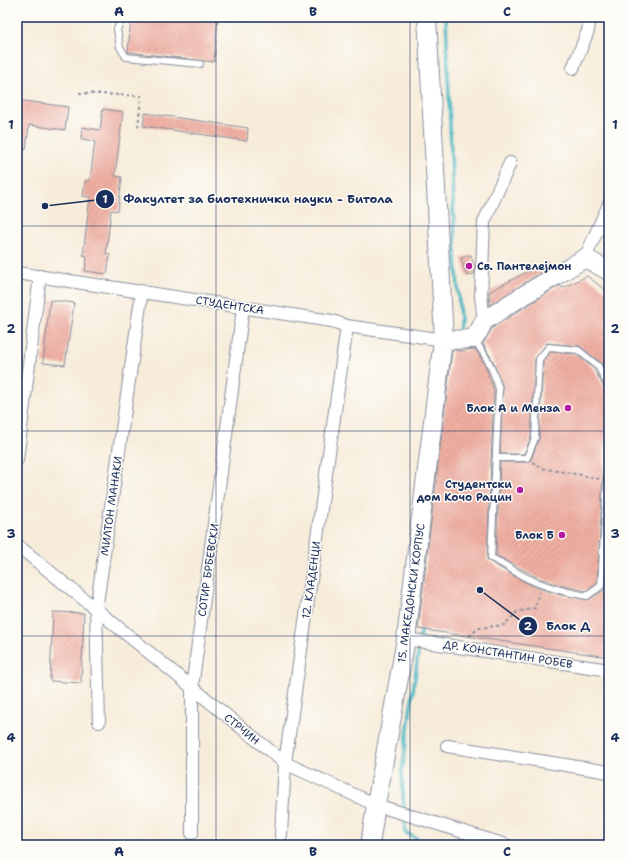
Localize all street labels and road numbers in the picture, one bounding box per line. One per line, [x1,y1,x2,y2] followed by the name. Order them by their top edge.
[195,293,265,318] street label: СТУДЕНТСКА
[97,455,126,557] street label: МИЛТОН МАНАКИ
[195,522,222,618] street label: СОТИР БРБЕВСКИ
[394,522,429,664] street label: 15. МАКЕДОНСКИ КОРПУС
[299,540,324,620] street label: 12. КЛАДЕНЦИ
[442,637,574,672] street label: ДР. КОНСТАНТИН РОБЕВ
[221,710,263,748] street label: СТРЧИН

